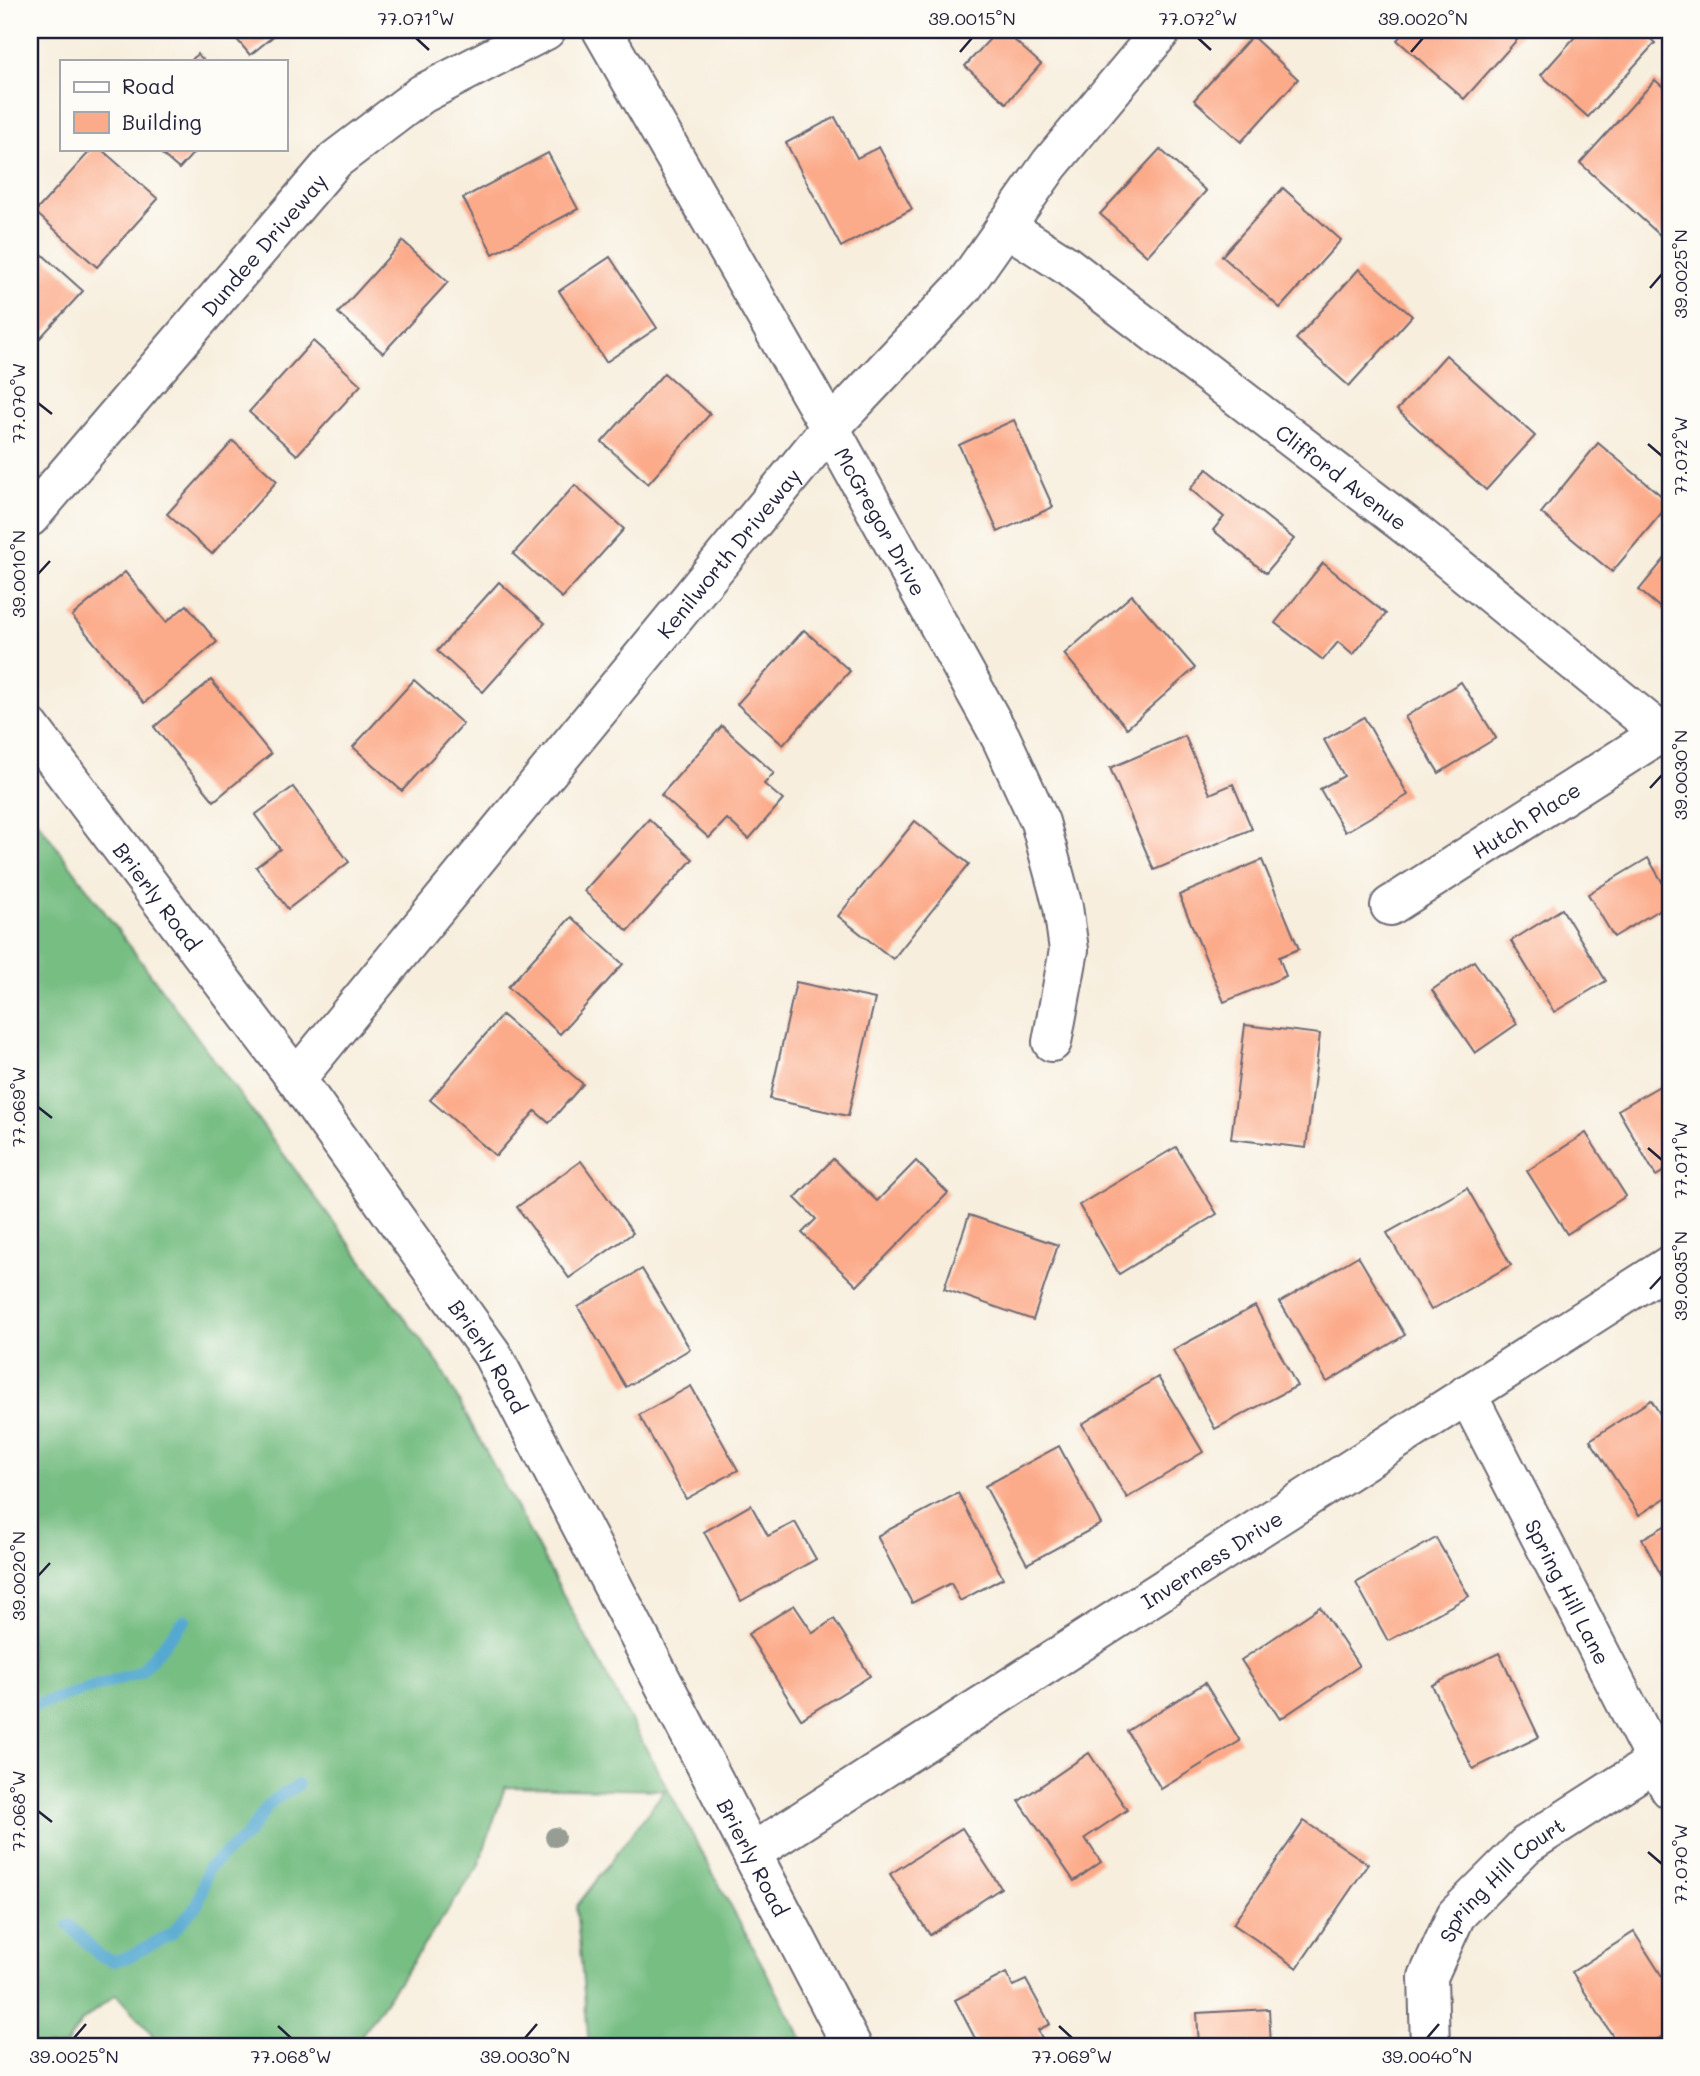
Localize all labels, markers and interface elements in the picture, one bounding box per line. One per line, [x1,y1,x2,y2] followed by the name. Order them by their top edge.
[377,6,455,30] text: 77.071°W
[928,6,1016,30] text: 39.0015°N
[1158,6,1238,30] text: 77.072°W
[1378,6,1468,30] text: 39.0020°N
[60,60,287,150] legend
[122,72,174,99] text: Road
[122,108,202,135] text: Building
[195,167,332,321] street label: Dundee Driveway
[1668,229,1692,319] text: 39.0025°N
[6,363,30,443] text: 77.070°W
[1668,416,1692,496] text: 77.072°W
[1271,417,1413,535] street label: Clifford Avenue
[830,442,933,600] street label: McGregor Drive
[650,462,806,643] street label: Kenilworth Driveway
[6,530,30,618] text: 39.0010°N
[1668,730,1692,820] text: 39.0030°N
[1466,775,1585,864] street label: Hutch Place
[108,837,207,956] street label: Brierly Road
[6,1067,30,1147] text: 77.069°W
[1668,1121,1692,1199] text: 77.071°W
[1668,1231,1692,1321] text: 39.0035°N
[444,1294,534,1417] street label: Brierly Road
[1135,1503,1287,1614] street label: Inverness Drive
[1520,1514,1617,1669] street label: Spring Hill Lane
[6,1531,30,1621] text: 39.0020°N
[6,1771,30,1851] text: 77.068°W
[712,1794,795,1920] street label: Brierly Road
[1432,1810,1569,1946] street label: Spring Hill Court
[1668,1824,1692,1904] text: 77.070°W
[29,2044,119,2068] text: 39.0025°N
[251,2044,331,2068] text: 77.068°W
[480,2044,570,2068] text: 39.0030°N
[1032,2044,1112,2068] text: 77.069°W
[1382,2044,1472,2068] text: 39.0040°N

